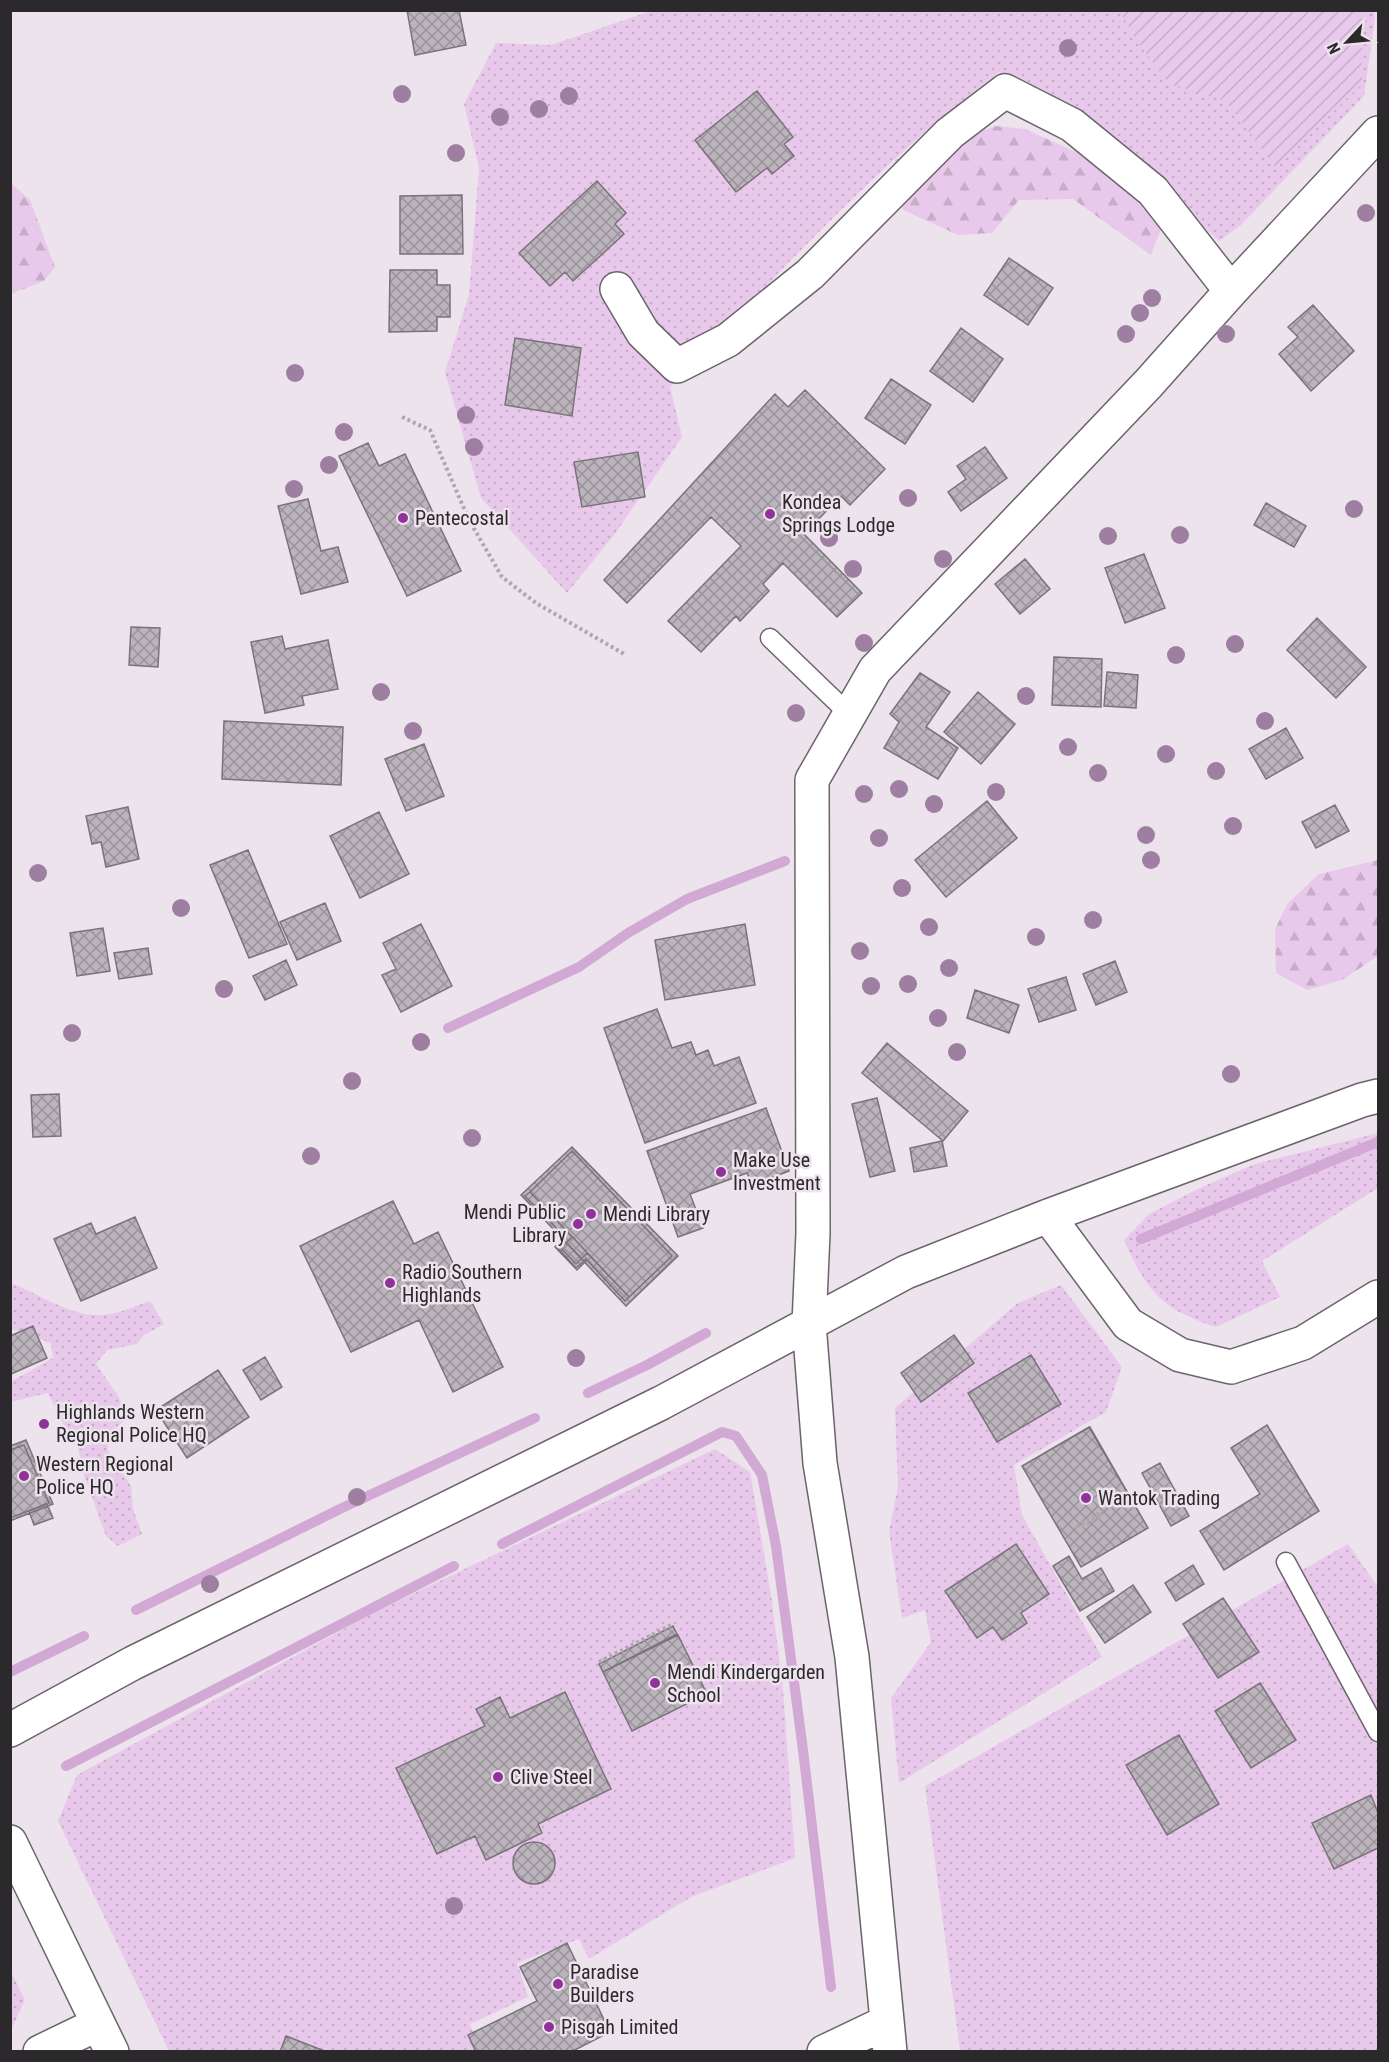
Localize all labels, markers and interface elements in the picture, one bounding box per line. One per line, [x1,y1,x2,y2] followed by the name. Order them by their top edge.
[1317,12,1377,72] north arrow
[1323,40,1345,57] text: N
[782,490,895,537] place label: Kondea Springs Lodge
[415,506,509,530] place label: Pentecostal
[763,507,777,521] marker: Kondea Springs Lodge
[396,511,410,525] marker: Pentecostal
[733,1148,821,1195] place label: Make Use Investment
[714,1165,728,1179] marker: Make Use Investment
[464,1200,566,1247] place label: Mendi Public Library
[603,1202,710,1226] place label: Mendi Library
[584,1207,598,1221] marker: Mendi Library
[571,1217,585,1231] marker: Mendi Public Library
[402,1260,522,1307] place label: Radio Southern Highlands
[383,1276,397,1290] marker: Radio Southern Highlands
[56,1400,207,1447] place label: Highlands Western Regional Police HQ
[37,1417,51,1431] marker: Highlands Western Regional Police HQ
[36,1452,173,1499] place label: Western Regional Police HQ
[17,1469,31,1483] marker: Western Regional Police HQ
[1098,1486,1220,1510] place label: Wantok Trading
[1079,1491,1093,1505] marker: Wantok Trading
[667,1660,825,1707] place label: Mendi Kindergarden School
[648,1676,662,1690] marker: Mendi Kindergarden School
[510,1765,593,1789] place label: Clive Steel
[491,1770,505,1784] marker: Clive Steel
[570,1960,639,2007] place label: Paradise Builders
[551,1977,565,1991] marker: Paradise Builders
[561,2015,678,2039] place label: Pisgah Limited
[542,2020,556,2034] marker: Pisgah Limited

